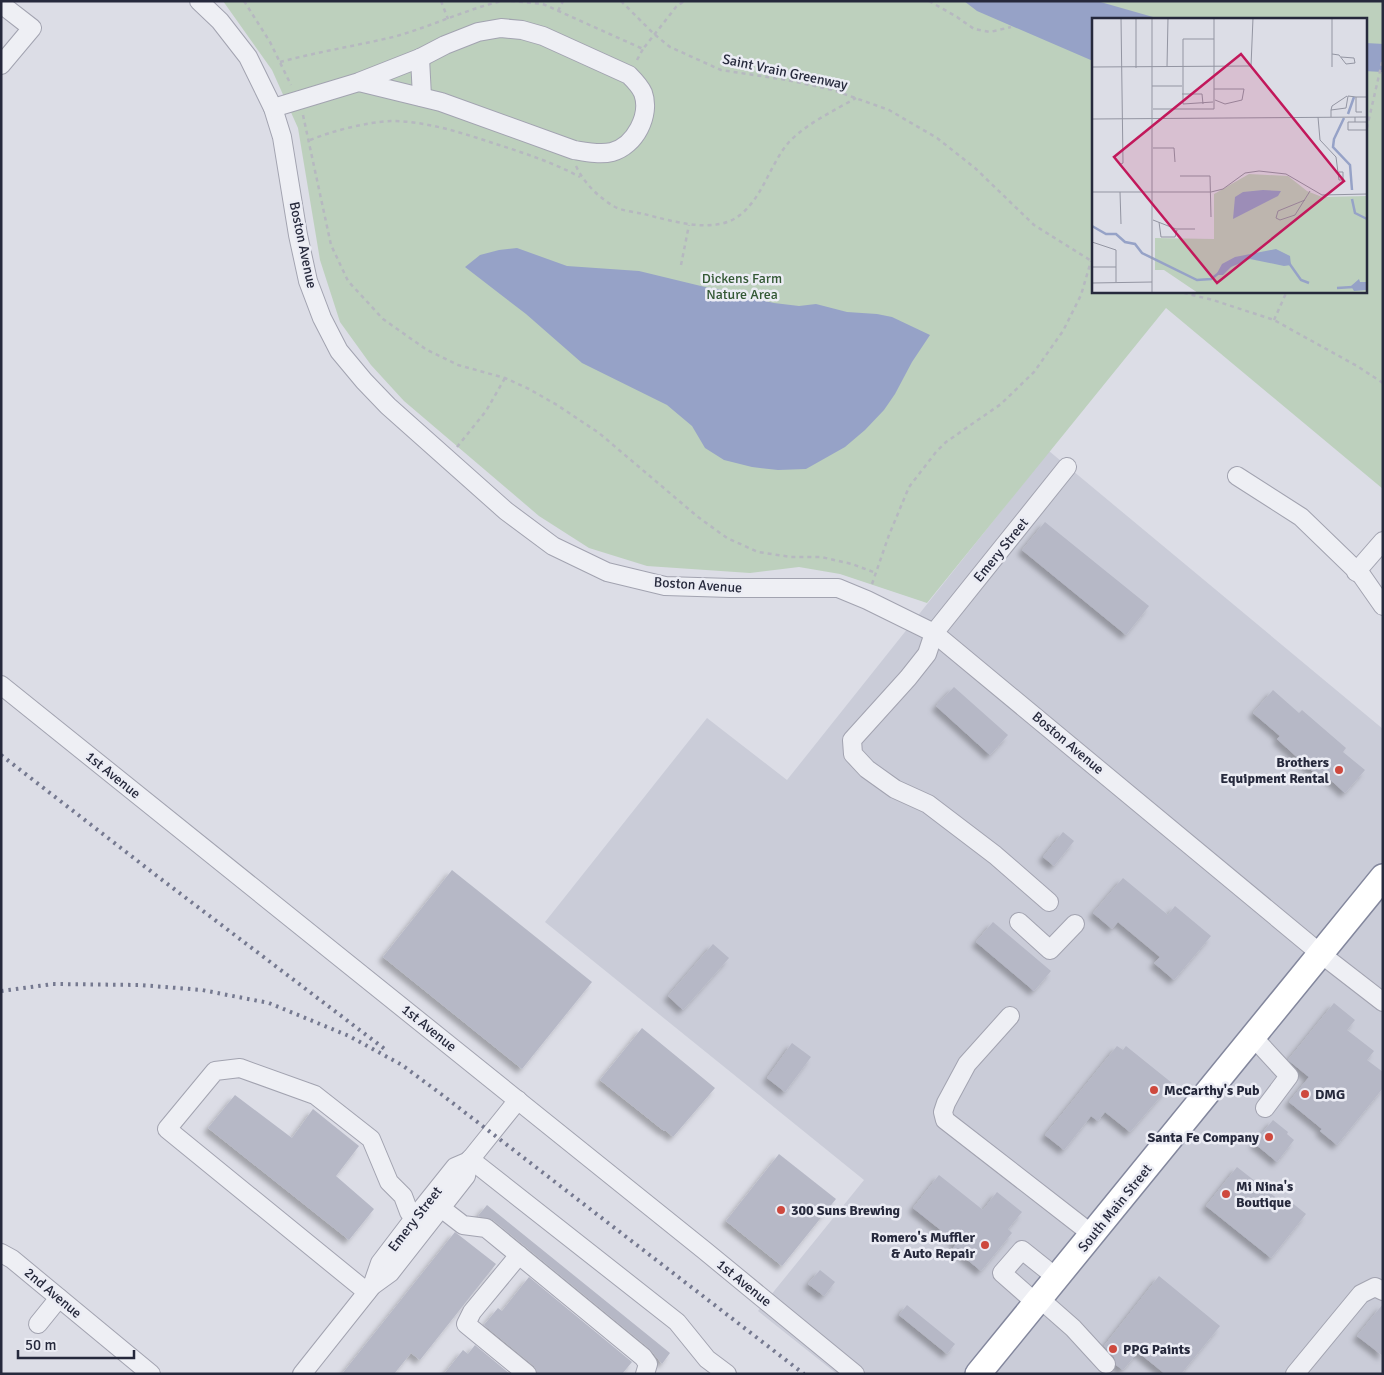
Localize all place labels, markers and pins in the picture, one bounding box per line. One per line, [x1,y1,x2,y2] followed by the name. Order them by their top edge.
[1220,754,1330,787] place label: Brothers Equipment Rental
[1333,764,1345,776] marker: Brothers Equipment Rental
[1164,1082,1260,1099] place label: McCarthy's Pub
[1148,1084,1160,1096] marker: McCarthy's Pub
[1315,1086,1345,1103] place label: DMG
[1299,1088,1311,1100] marker: DMG
[1148,1129,1259,1146] place label: Santa Fe Company
[1263,1131,1275,1143] marker: Santa Fe Company
[1236,1178,1293,1211] place label: Mi Nina's Boutique
[1220,1188,1232,1200] marker: Mi Nina's Boutique
[791,1202,901,1219] place label: 300 Suns Brewing
[775,1204,787,1216] marker: 300 Suns Brewing
[871,1229,975,1262] place label: Romero's Muffler & Auto Repair
[979,1239,991,1251] marker: Romero's Muffler & Auto Repair
[1123,1341,1190,1358] place label: PPG Paints
[1107,1343,1119,1355] marker: PPG Paints

